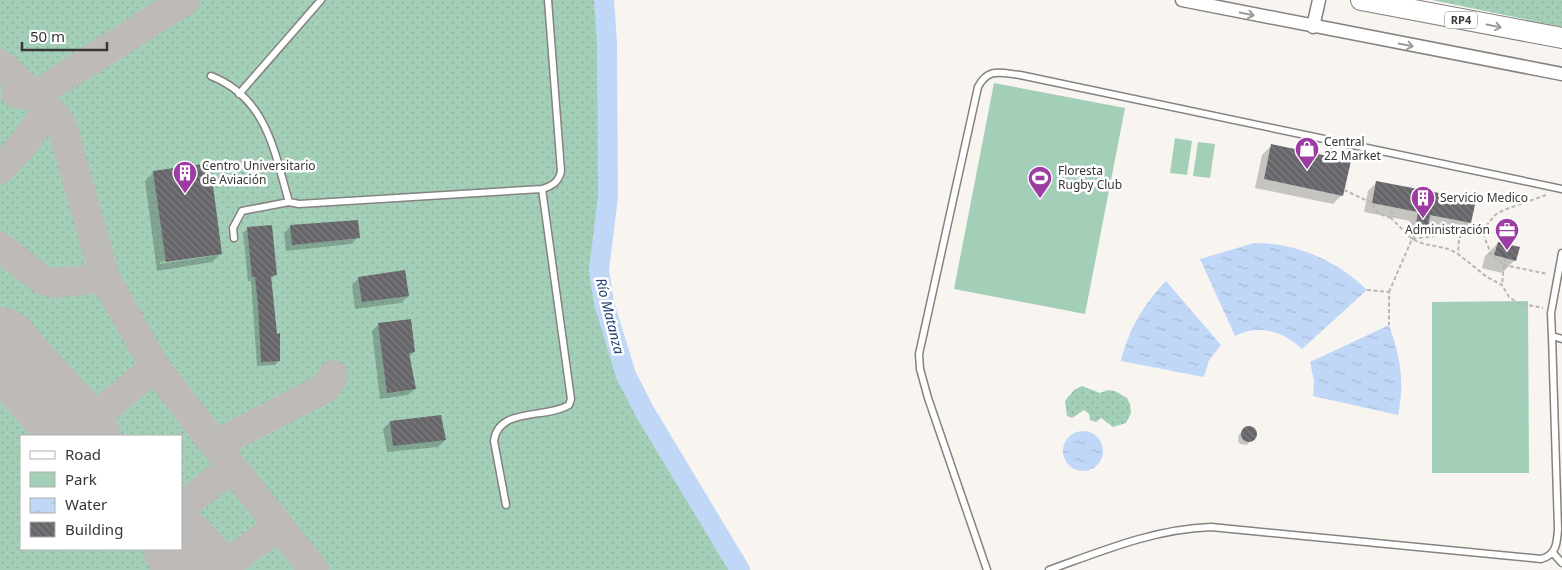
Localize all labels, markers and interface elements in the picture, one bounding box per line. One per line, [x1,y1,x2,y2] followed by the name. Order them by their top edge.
[1238,10,1254,19] one-way arrow
[1445,12,1477,28] road number: RP4
[22,20,108,52] scale bar
[1486,21,1502,31] one-way arrow
[30,26,65,46] text: 50 m
[1398,40,1414,50] one-way arrow
[1324,133,1382,164] place label: Central 22 Market
[1294,136,1320,170] shop icon: Central 22 Market
[202,157,316,188] place label: Centro Universitario de Aviación
[172,160,198,194] building icon: Centro Universitario de Aviación
[1058,162,1122,193] place label: Floresta Rugby Club
[1027,165,1053,199] sports icon: Floresta Rugby Club
[1410,185,1436,219] building icon: Servicio Medico
[1440,189,1528,206] place label: Servicio Medico
[1494,217,1520,251] office icon: Administración
[1405,221,1490,238] place label: Administración
[592,276,629,356] water label: Río Matanza
[20,435,182,550] legend
[65,444,101,464] text: Road
[65,469,97,489] text: Park
[65,494,107,514] text: Water
[65,519,123,539] text: Building

